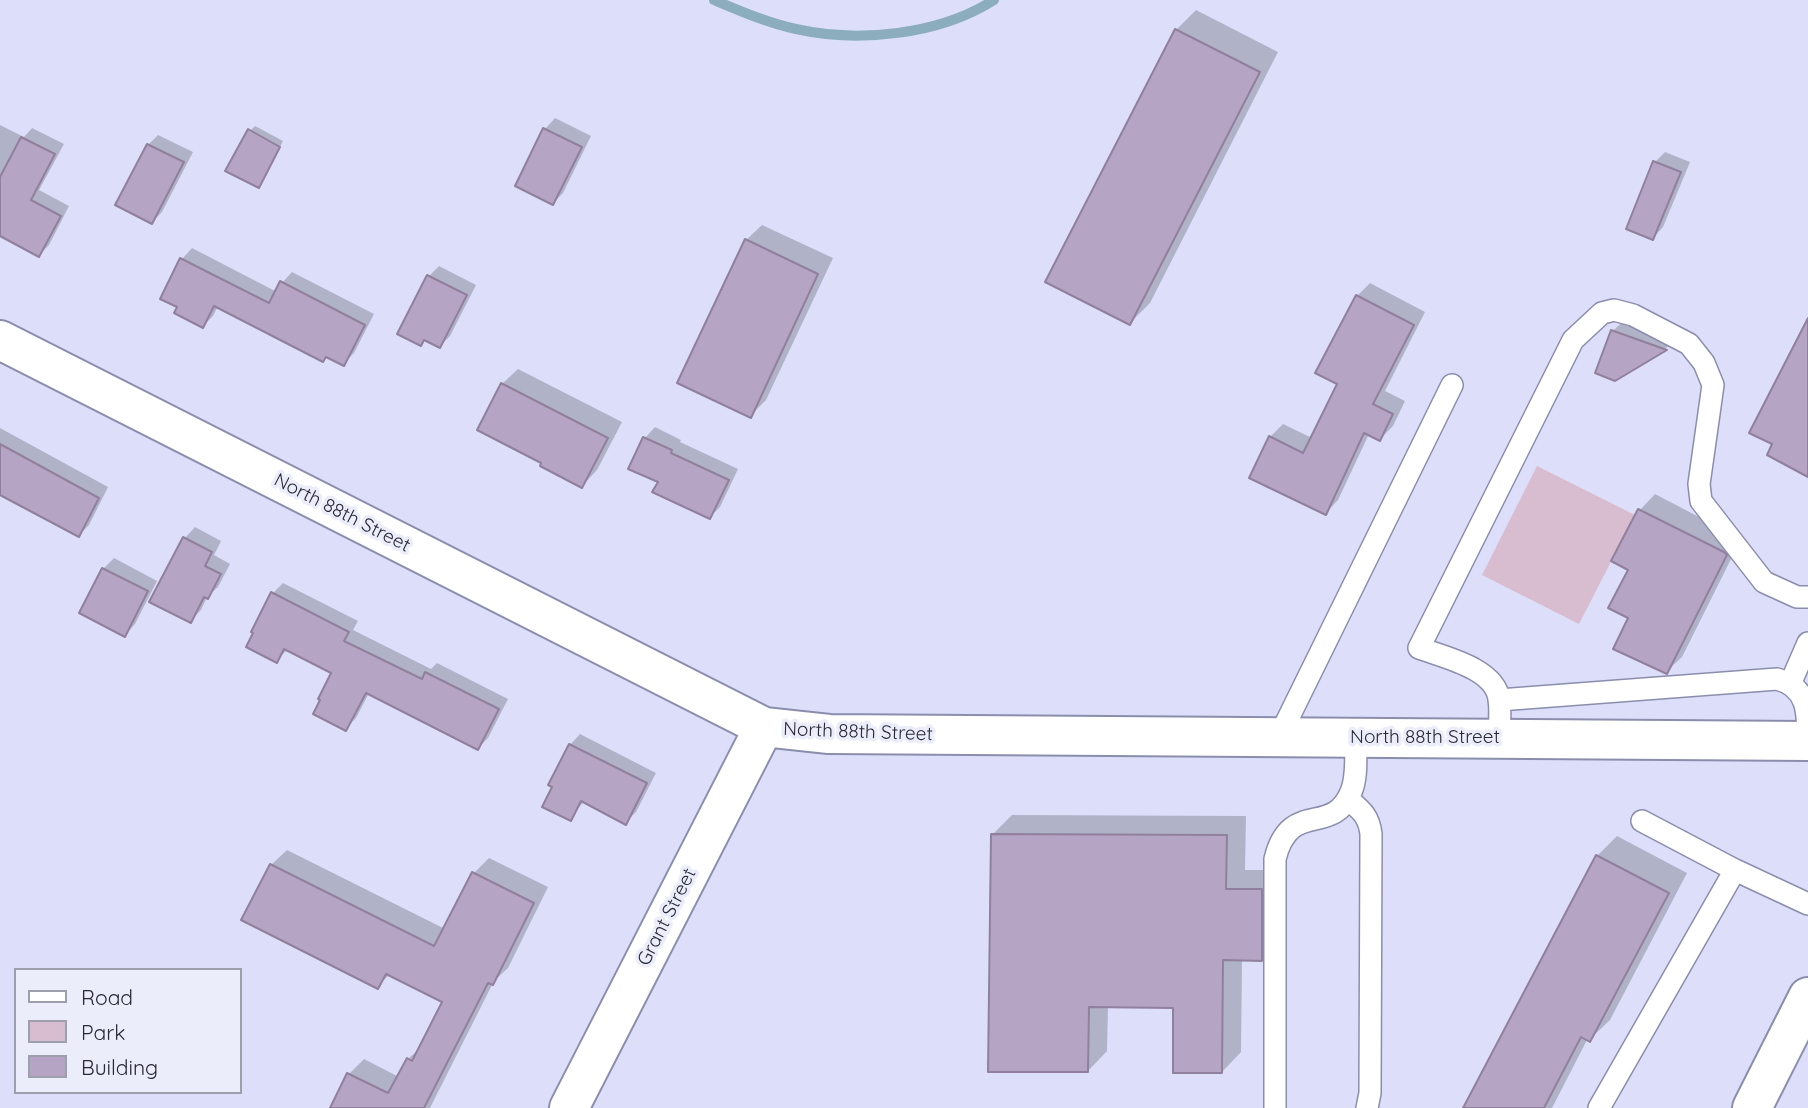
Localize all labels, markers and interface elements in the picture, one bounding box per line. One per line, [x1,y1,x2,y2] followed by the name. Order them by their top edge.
[270,469,414,557] street label: North 88th Street
[783,718,933,746] street label: North 88th Street
[1350,726,1500,748] street label: North 88th Street
[633,864,701,970] street label: Grant Street
[14,968,242,1094] legend
[81,984,133,1010] text: Road
[81,1019,125,1045] text: Park
[81,1054,158,1080] text: Building

